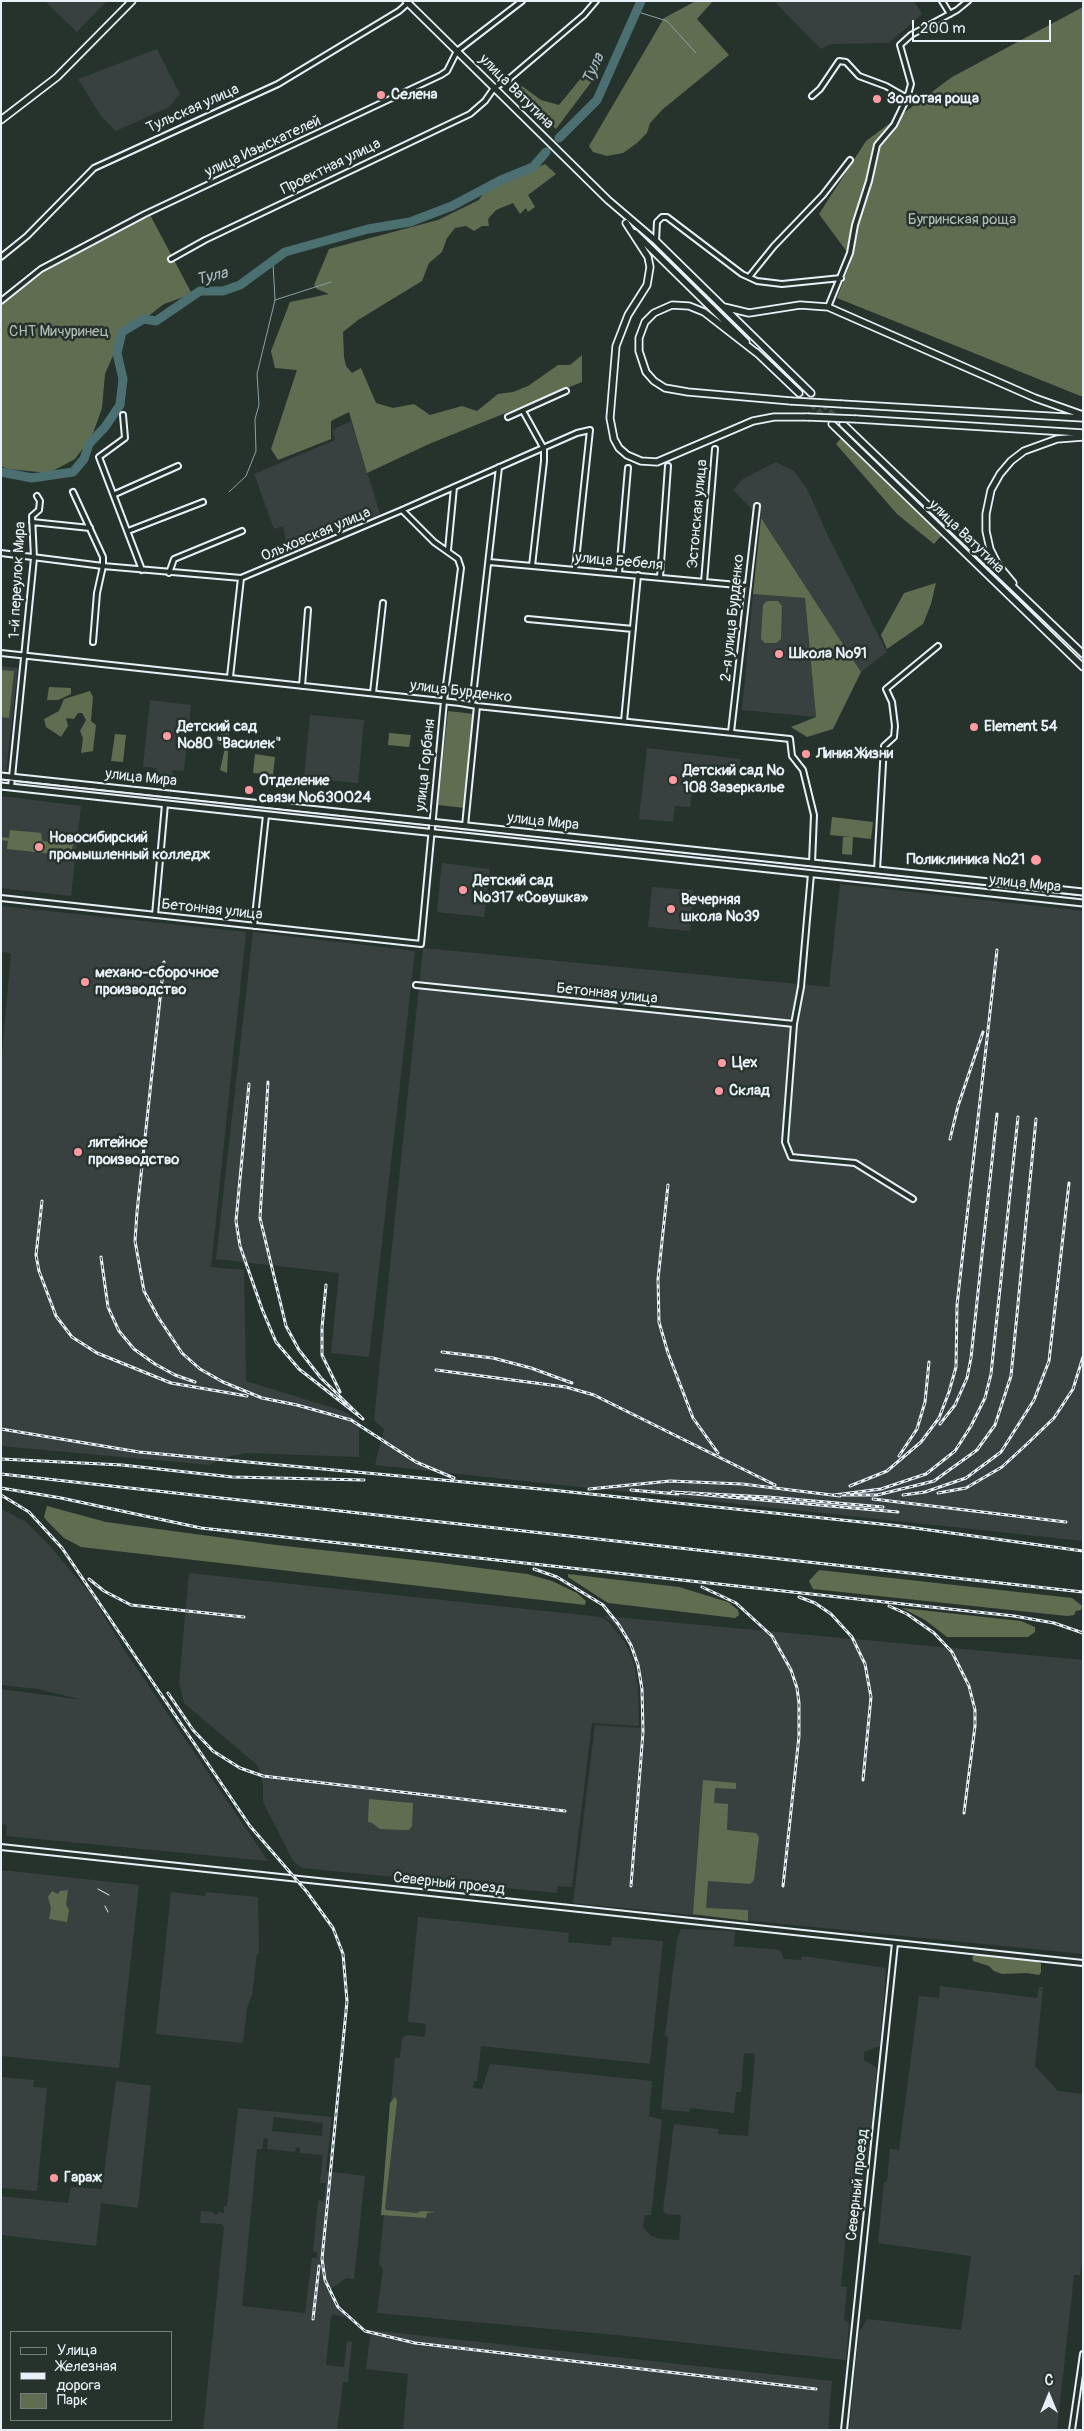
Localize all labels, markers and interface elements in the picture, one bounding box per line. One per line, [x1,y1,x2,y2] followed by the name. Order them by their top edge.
[914,10,1053,42] scale bar
[920,19,965,38] text: 200 m
[475,51,557,133] street label: улица Ватутина
[579,51,609,87] water label: Тула
[144,81,242,137] street label: Тульская улица
[391,86,437,104] place label: Селена
[375,89,387,101] marker: Селена
[887,90,979,108] place label: Золотая роща
[871,93,883,105] marker: Золотая роща
[202,112,324,182] street label: улица Изыскателей
[278,135,384,199] street label: Проектная улица
[908,211,1016,229] park label: Бугринская роща
[194,264,230,290] water label: Тула
[9,323,109,341] park label: СНТ Мичуринец
[684,459,712,569] street label: Эстонская улица
[924,496,1008,578] street label: улица Ватутина
[259,504,373,566] street label: Ольховская улица
[6,521,30,639] street label: 1-й переулок Мира
[574,549,664,575] street label: улица Бебеля
[717,553,749,683] street label: 2-я улица Бурденко
[789,645,867,663] place label: Школа №91
[773,648,785,660] marker: Школа №91
[409,677,513,707] street label: улица Бурденко
[177,718,281,753] place label: Детский сад №80 "Василек"
[412,718,440,812] street label: улица Горбаня
[984,718,1057,736] place label: Element 54
[968,721,980,733] marker: Element 54
[161,730,173,742] marker: Детский сад №80 "Василек"
[816,745,893,763] place label: Линия Жизни
[800,748,812,760] marker: Линия Жизни
[683,762,785,797] place label: Детский сад № 108 Зазеркалье
[104,765,178,791] street label: улица Мира
[259,772,371,807] place label: Отделение связи №630024
[667,774,679,786] marker: Детский сад № 108 Зазеркалье
[243,784,255,796] marker: Отделение связи №630024
[506,809,580,835] street label: улица Мира
[49,829,210,864] place label: Новосибирский промышленный колледж
[33,841,45,853] marker: Новосибирский промышленный колледж
[907,851,1025,869] place label: Поликлиника №21
[1029,853,1043,867] marker: Поликлиника №21
[988,871,1062,897] street label: улица Мира
[473,872,588,907] place label: Детский сад №317 «Совушка»
[457,884,469,896] marker: Детский сад №317 «Совушка»
[681,891,760,926] place label: Вечерняя школа №39
[161,896,263,924] street label: Бетонная улица
[665,903,677,915] marker: Вечерняя школа №39
[95,964,219,999] place label: механо-сборочное производство
[79,976,91,988] marker: механо-сборочное производство
[556,980,658,1008] street label: Бетонная улица
[732,1054,758,1072] place label: Цех
[716,1057,728,1069] marker: Цех
[729,1082,770,1100] place label: Склад
[713,1085,725,1097] marker: Склад
[88,1134,179,1169] place label: литейное производство
[72,1146,84,1158] marker: литейное производство
[392,1869,506,1899] street label: Северный проезд
[843,2128,873,2242] street label: Северный проезд
[64,2169,102,2187] place label: Гараж
[48,2172,60,2184] marker: Гараж
[10,2331,172,2421] legend
[57,2341,97,2360] text: Улица
[56,2357,117,2395] text: Железная дорога
[1024,2371,1074,2421] north arrow
[1045,2372,1053,2389] text: С
[57,2391,88,2410] text: Парк

